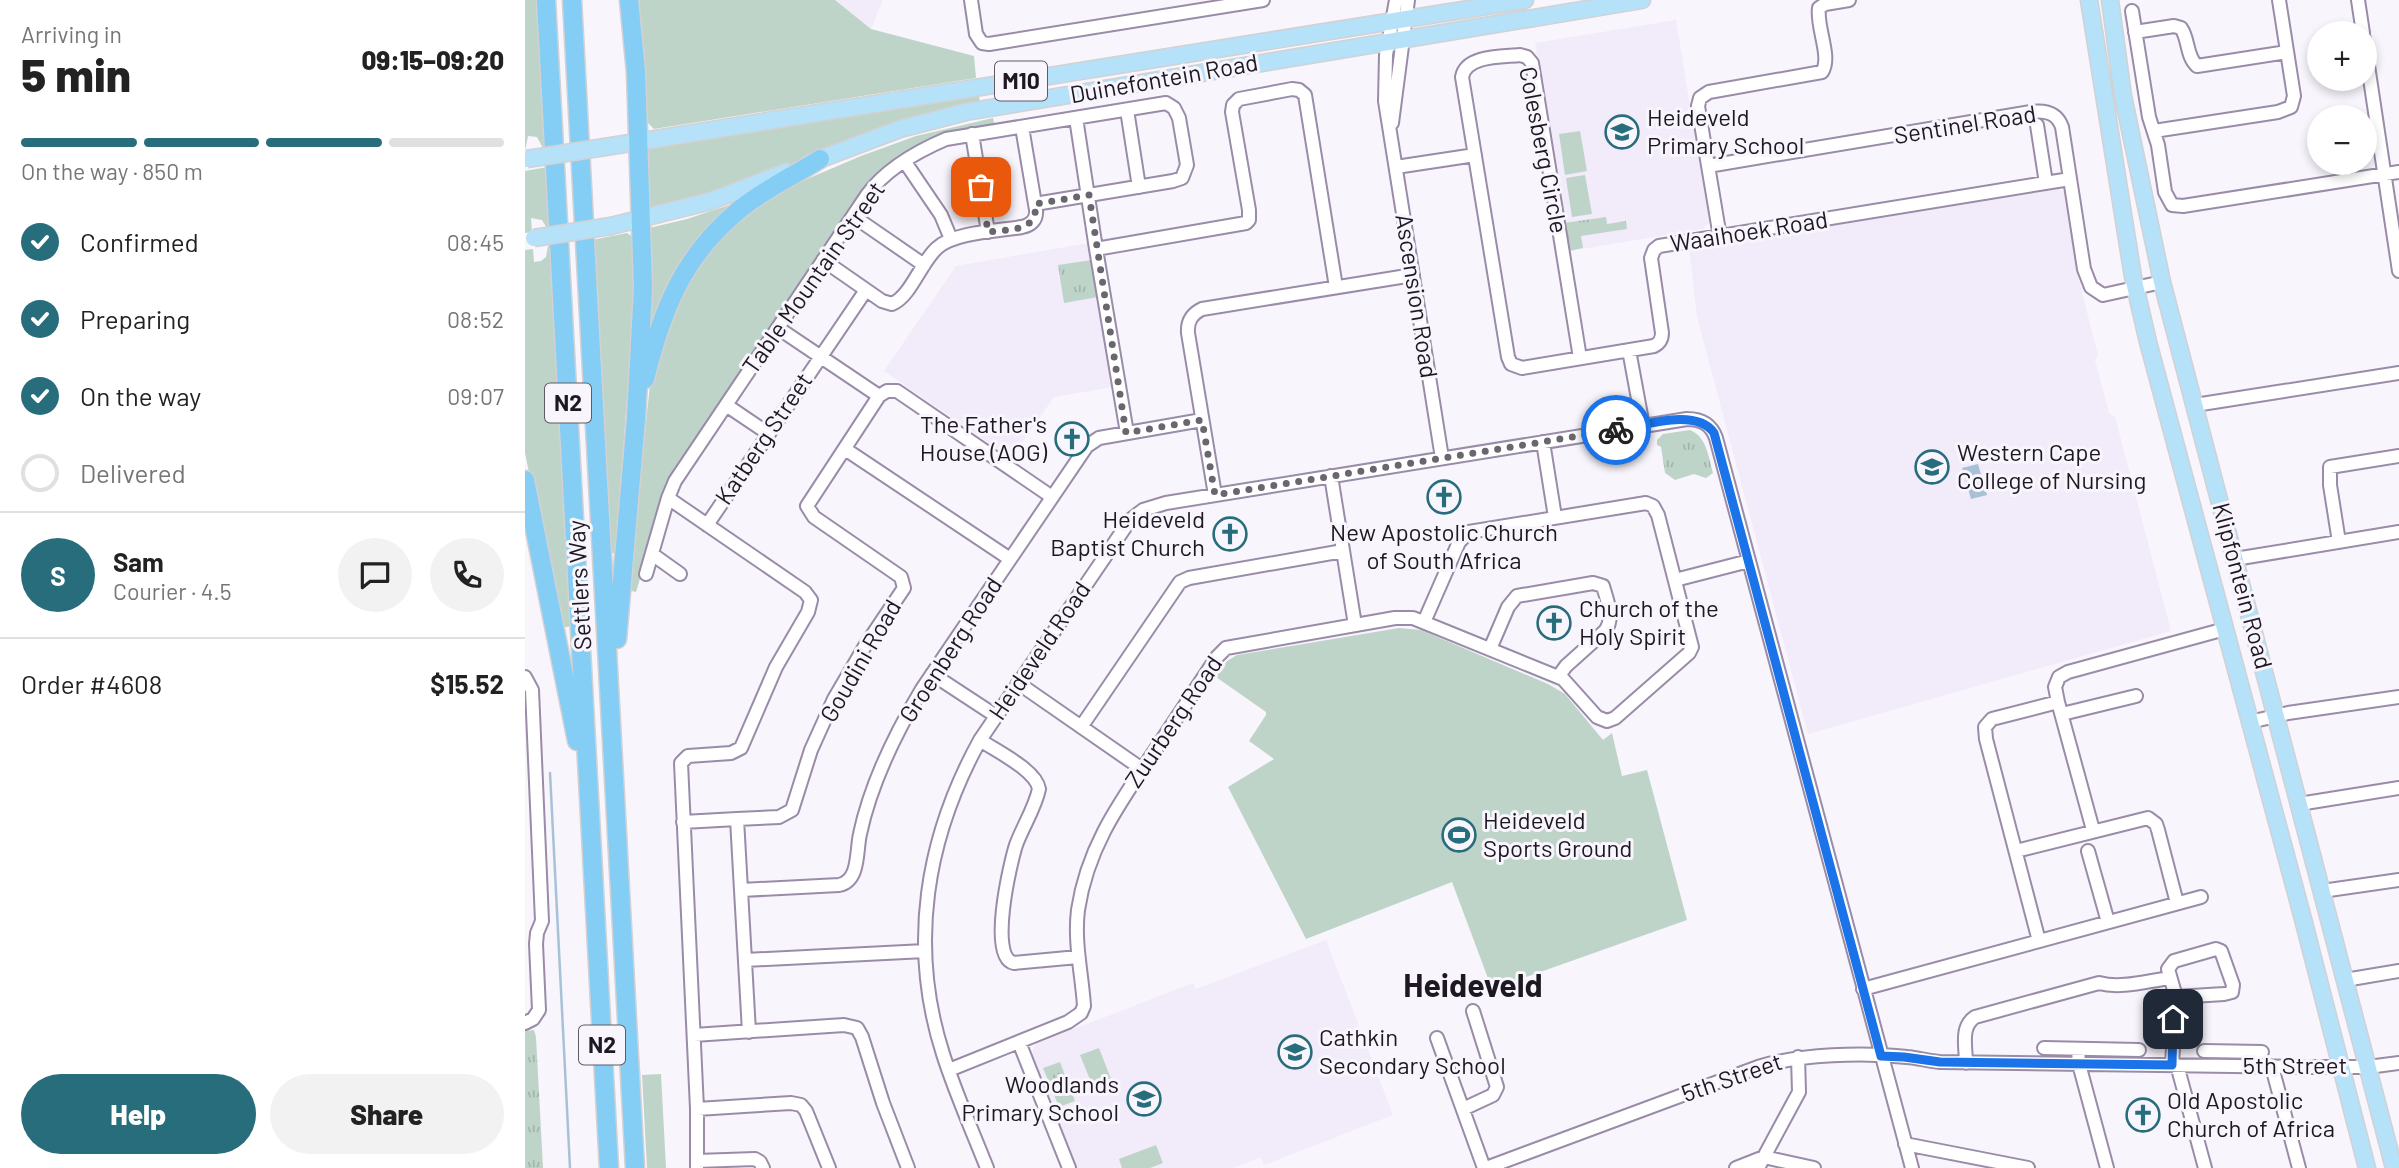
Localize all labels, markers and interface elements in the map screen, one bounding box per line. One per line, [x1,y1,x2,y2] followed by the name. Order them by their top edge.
[21,20,122,48] text: Arriving in
[2307,21,2377,175] map controls
[2307,21,2377,91] button: +
[361,44,504,75] text: 09:15–09:20
[21,46,131,101] text: 5 min
[1067,47,1260,108] street label: Duinefontein Road
[995,61,1047,100] road number: M10
[1514,64,1575,236] street label: Colesberg Circle
[1892,98,2038,149] street label: Sentinel Road
[1647,102,1804,159] place label: Heideveld Primary School
[2307,105,2377,175] button: −
[1603,113,1641,151] school or university icon: Heideveld Primary School
[21,157,203,185] text: On the way · 850 m
[951,157,1011,217] pin
[962,168,1000,206] icon: bag
[735,175,890,379] street label: Table Mountain Street
[1668,204,1830,257] street label: Waaihoek Road
[1390,212,1445,380] street label: Ascension Road
[21,223,59,261] icon: check
[80,226,199,257] text: Confirmed
[447,228,504,256] text: 08:45
[21,300,59,338] icon: check
[80,303,190,334] text: Preparing
[447,305,504,333] text: 08:52
[708,367,818,510] street label: Katberg Street
[21,377,59,415] icon: check
[80,380,201,411] text: On the way
[447,382,504,410] text: 09:07
[545,384,591,422] road number: N2
[1581,395,1651,465] courier
[920,409,1048,466] place label: The Father's House (AOG)
[1597,411,1635,449] icon: bike
[1053,420,1091,458] church icon: The Father's House (AOG)
[1957,437,2146,494] place label: Western Cape College of Nursing
[1913,448,1951,486] school or university icon: Western Cape College of Nursing
[80,457,186,488] text: Delivered
[1425,478,1463,516] church icon: New Apostolic Church of South Africa
[2207,499,2280,672] street label: Klipfontein Road
[1050,504,1205,561] place label: Heideveld Baptist Church
[1211,515,1249,553] church icon: Heideveld Baptist Church
[1330,517,1558,574] place label: New Apostolic Church of South Africa
[561,519,596,651] street label: Settlers Way
[338,538,412,612] button: chat
[430,538,504,612] button: phone
[113,546,164,577] text: Sam
[50,560,66,591] text: S
[892,571,1007,727] street label: Groenberg Road
[982,576,1096,725] street label: Heideveld Road
[113,577,232,605] text: Courier · 4.5
[1579,593,1719,650] place label: Church of the Holy Spirit
[813,594,906,727] street label: Goudini Road
[1535,604,1573,642] church icon: Church of the Holy Spirit
[1118,650,1227,792] street label: Zuurberg Road
[21,668,162,699] text: Order #4608
[430,668,504,699] text: $15.52
[1483,805,1632,862] place label: Heideveld Sports Ground
[1440,816,1478,854] sports icon: Heideveld Sports Ground
[1403,965,1543,1003] district label: Heideveld
[2143,989,2203,1049] pin
[2154,1000,2192,1038] icon: home
[1319,1022,1506,1079] place label: Cathkin Secondary School
[579,1026,625,1064] road number: N2
[1276,1033,1314,1071] school or university icon: Cathkin Secondary School
[1677,1046,1786,1107] street label: 5th Street
[2243,1050,2347,1079] street label: 5th Street
[962,1069,1119,1126] place label: Woodlands Primary School
[21,1074,256,1154] button: Help
[270,1074,504,1154] button: Share
[1125,1080,1163,1118] school or university icon: Woodlands Primary School
[2167,1085,2335,1142] place label: Old Apostolic Church of Africa
[2124,1096,2162,1134] church icon: Old Apostolic Church of Africa

